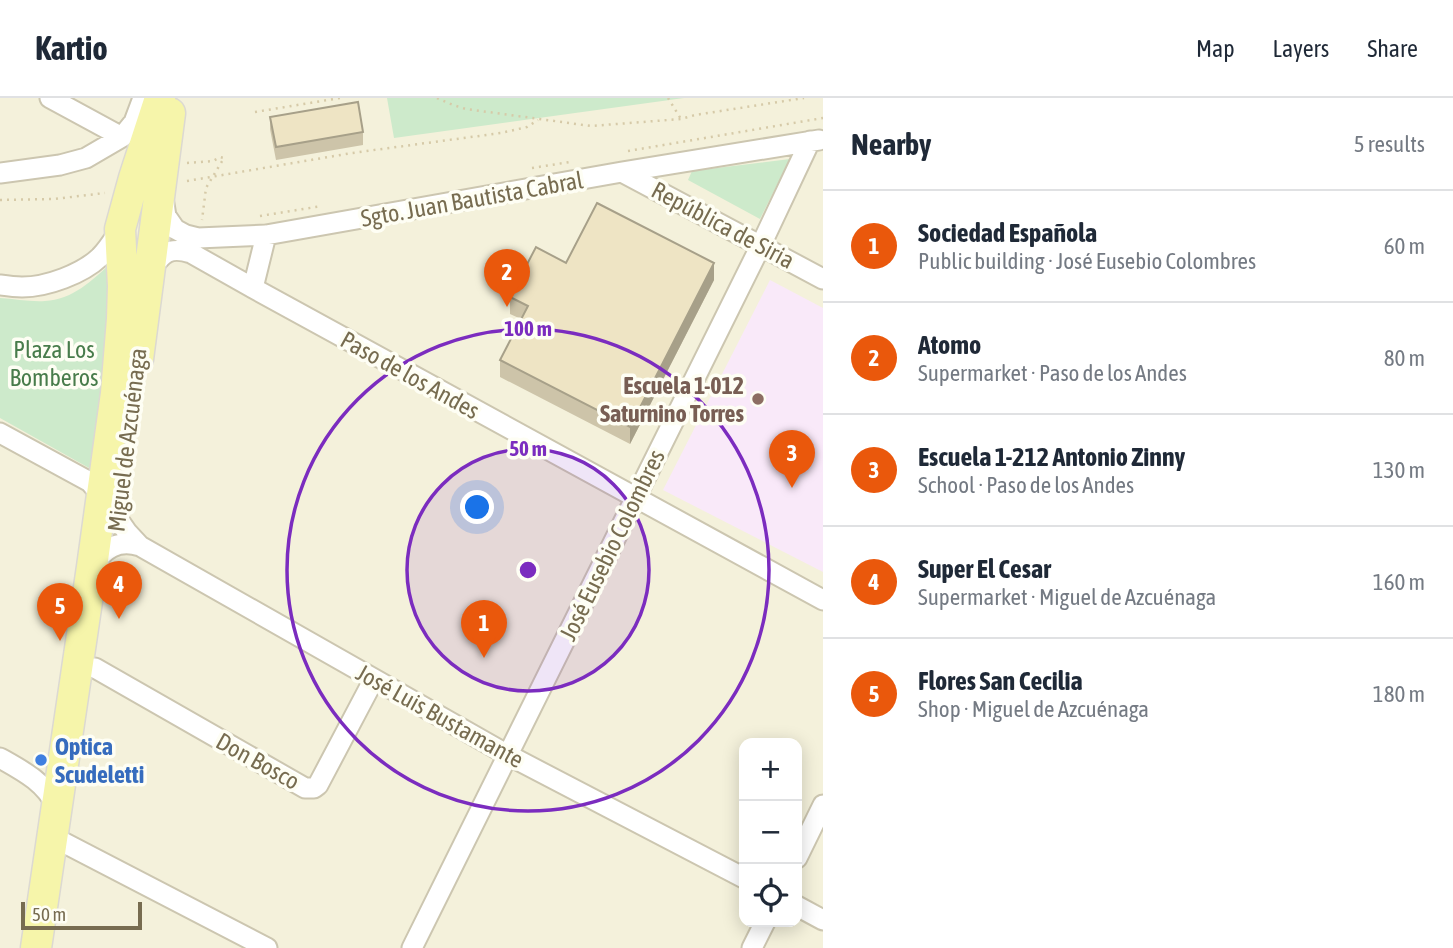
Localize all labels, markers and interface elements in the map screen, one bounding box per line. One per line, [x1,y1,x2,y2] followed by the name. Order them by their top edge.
[35,29,108,67] text: Kartio
[1196,35,1235,62] text: Map
[1273,35,1329,62] text: Layers
[1367,35,1418,62] text: Share
[851,127,931,161] text: Nearby
[1354,131,1425,157] text: 5 results
[359,166,586,232] street label: Sgto. Juan Bautista Cabral
[647,176,799,274] street label: República de Siria
[918,218,1097,248] text: Sociedad Española
[869,233,879,259] text: 1
[1384,233,1425,259] text: 60 m
[918,248,1256,274] text: Public building · José Eusebio Colombres
[484,249,530,307] pin: 2
[504,316,552,340] text: 100 m
[336,326,484,424] street label: Paso de los Andes
[918,330,981,360] text: Atomo
[9,336,99,391] park label: Plaza Los Bomberos
[869,345,879,371] text: 2
[1384,345,1425,371] text: 80 m
[102,347,152,533] street label: Miguel de Azcuénaga
[918,360,1187,386] text: Supermarket · Paso de los Andes
[600,372,745,427] place label: Escuela 1-012 Saturnino Torres
[750,391,766,407] marker: Escuela 1-012 Saturnino Torres
[769,430,815,488] pin: 3
[509,436,547,460] text: 50 m
[918,442,1185,472] text: Escuela 1-212 Antonio Zinny
[554,445,670,645] street label: José Eusebio Colombres
[869,457,879,483] text: 3
[1373,457,1425,483] text: 130 m
[918,472,1134,498] text: School · Paso de los Andes
[460,490,494,524] your location
[918,554,1051,584] text: Super El Cesar
[516,558,540,582] centre of rings
[96,561,142,619] pin: 4
[869,569,879,595] text: 4
[1373,569,1425,595] text: 160 m
[37,583,83,641] pin: 5
[918,584,1216,610] text: Supermarket · Miguel de Azcuénaga
[461,600,507,658] pin: 1
[352,659,528,773] street label: José Luis Bustamante
[918,666,1083,696] text: Flores San Cecilia
[869,681,879,707] text: 5
[1373,681,1425,707] text: 180 m
[918,696,1149,722] text: Shop · Miguel de Azcuénaga
[212,727,304,795] street label: Don Bosco
[55,733,144,788] place label: Optica Scudeletti
[739,738,802,927] map controls
[739,738,802,801] button: +
[33,752,49,768] marker: Optica Scudeletti
[739,801,802,864] button: −
[739,864,802,927] button: locate
[21,899,142,931] scale bar
[32,903,66,925] text: 50 m

